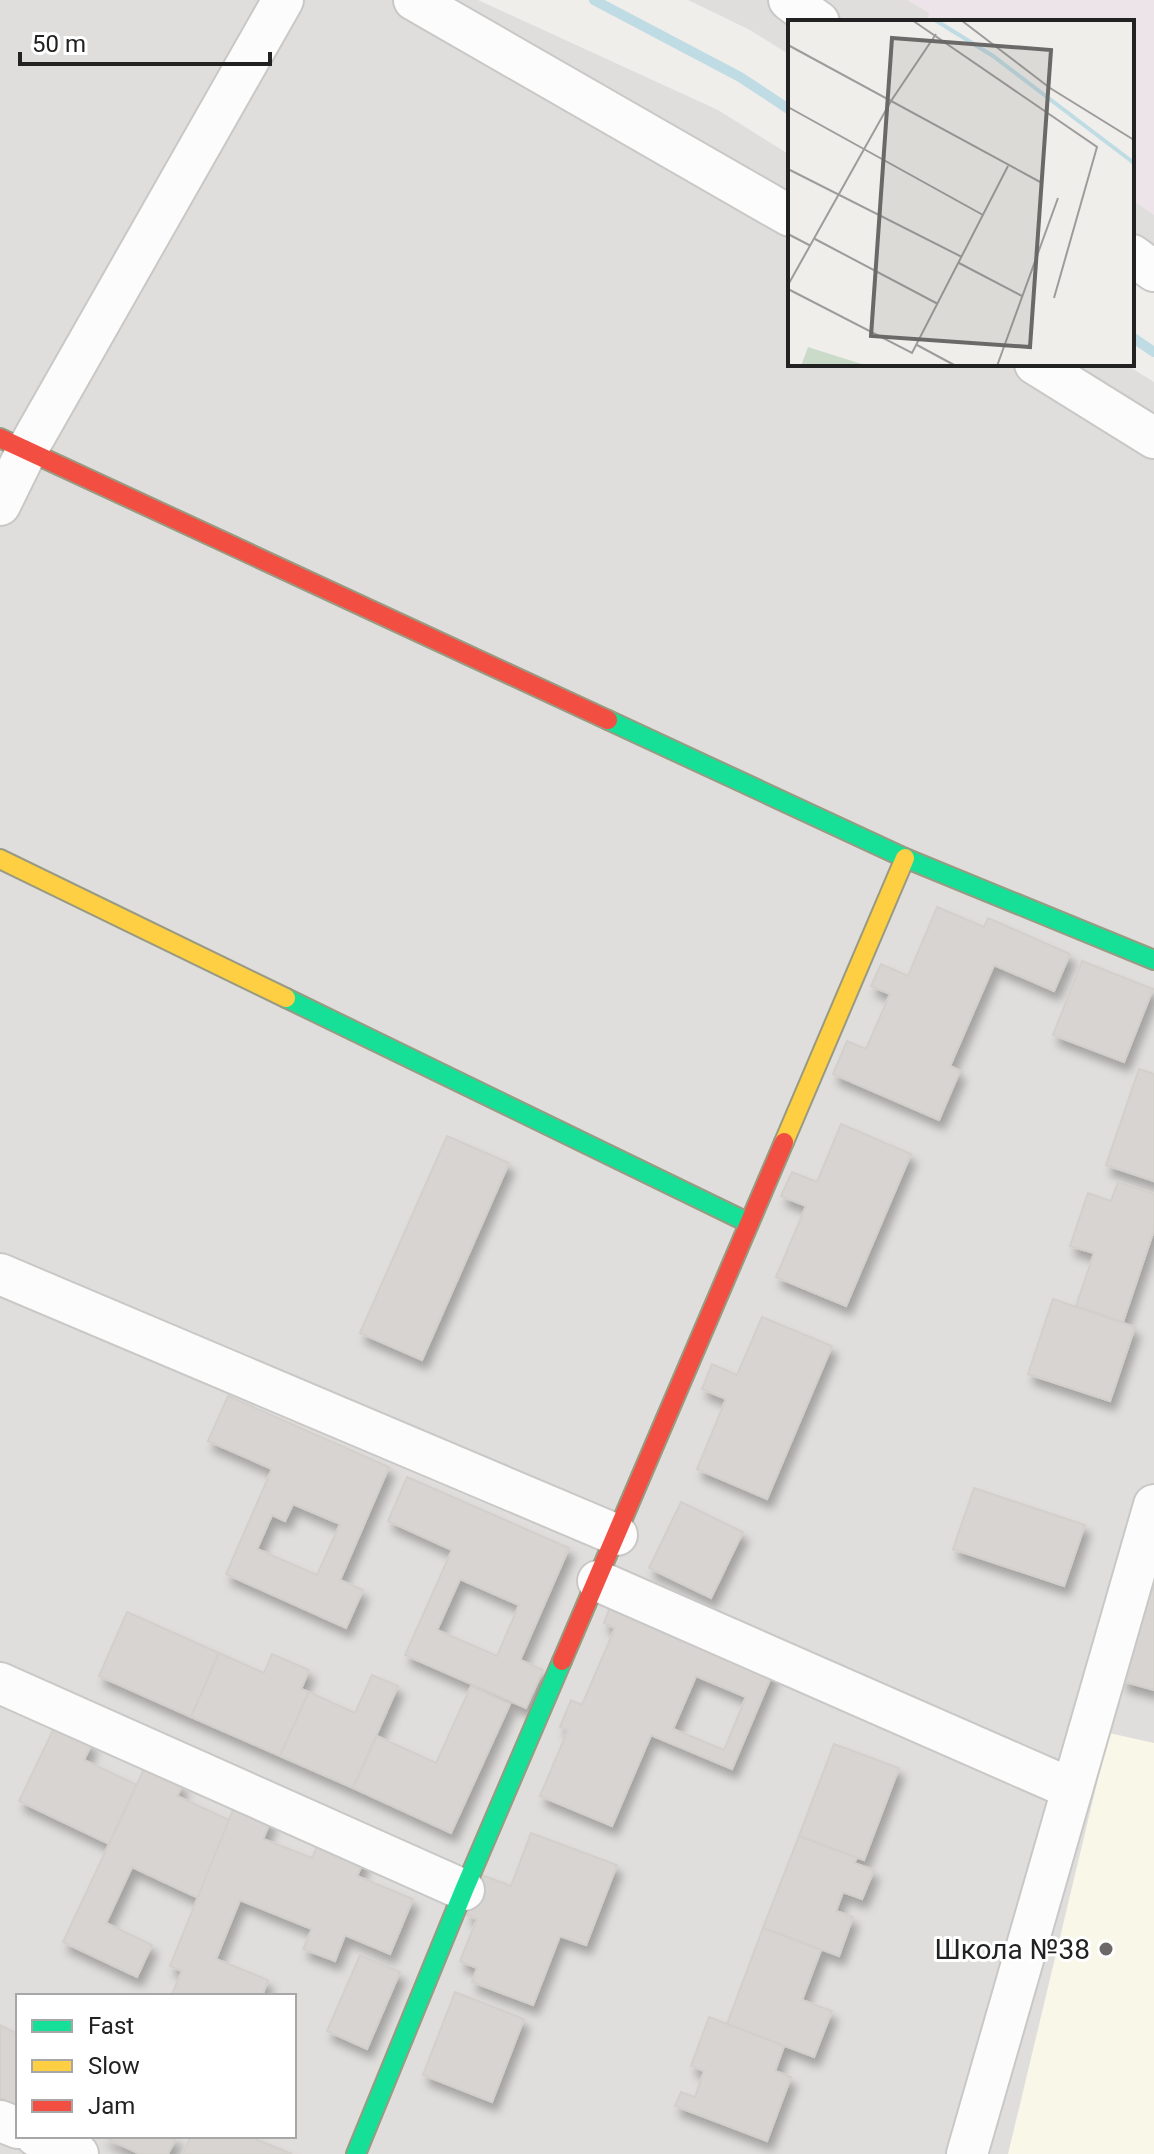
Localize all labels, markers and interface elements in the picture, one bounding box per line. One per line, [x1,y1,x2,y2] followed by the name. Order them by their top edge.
[20,16,270,66] scale bar
[788,20,1134,366] inset map
[32,30,86,58] text: 50 m
[934,1933,1090,1966] place label: Школа №38
[1097,1940,1115,1958] marker: Школа №38
[16,1994,296,2138] legend
[88,2012,134,2040] text: Fast
[88,2052,140,2080] text: Slow
[88,2092,135,2120] text: Jam

